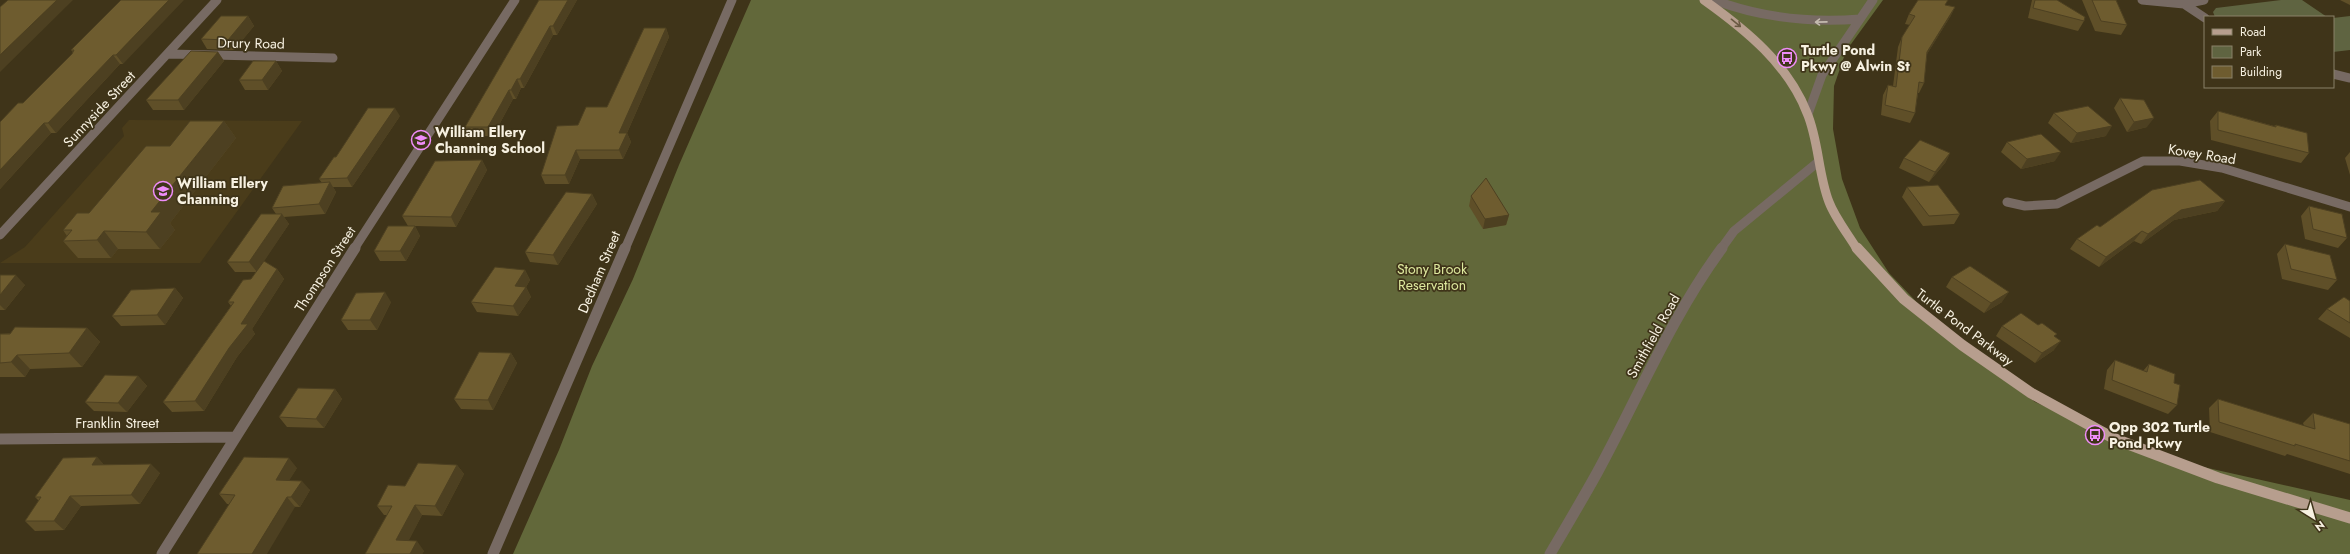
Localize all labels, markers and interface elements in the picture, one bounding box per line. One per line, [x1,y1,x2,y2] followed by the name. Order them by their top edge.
[2204,16,2334,88] legend
[1815,18,1828,26] one-way arrow
[1730,19,1741,28] one-way arrow
[2240,23,2266,41] text: Road
[217,32,285,54] street label: Drury Road
[1801,40,1910,76] place label: Turtle Pond Pkwy @ Alwin St
[2240,43,2262,61] text: Park
[1776,47,1798,69] bus stop icon: Turtle Pond Pkwy @ Alwin St
[2240,63,2282,81] text: Building
[58,66,140,152] street label: Sunnyside Street
[435,122,545,158] place label: William Ellery Channing School
[410,129,432,151] school or university icon: William Ellery Channing School
[2167,139,2237,169] street label: Kovey Road
[177,173,269,209] place label: William Ellery Channing
[152,180,174,202] school or university icon: William Ellery Channing
[290,222,361,316] street label: Thompson Street
[573,227,626,316] street label: Dedham Street
[1397,259,1468,295] park label: Stony Brook Reservation
[1912,284,2019,371] street label: Turtle Pond Parkway
[1622,290,1684,382] street label: Smithfield Road
[75,413,159,433] street label: Franklin Street
[2109,417,2210,453] place label: Opp 302 Turtle Pond Pkwy
[2084,424,2106,446] bus stop icon: Opp 302 Turtle Pond Pkwy
[2294,498,2334,538] north arrow
[2312,517,2328,535] text: N

